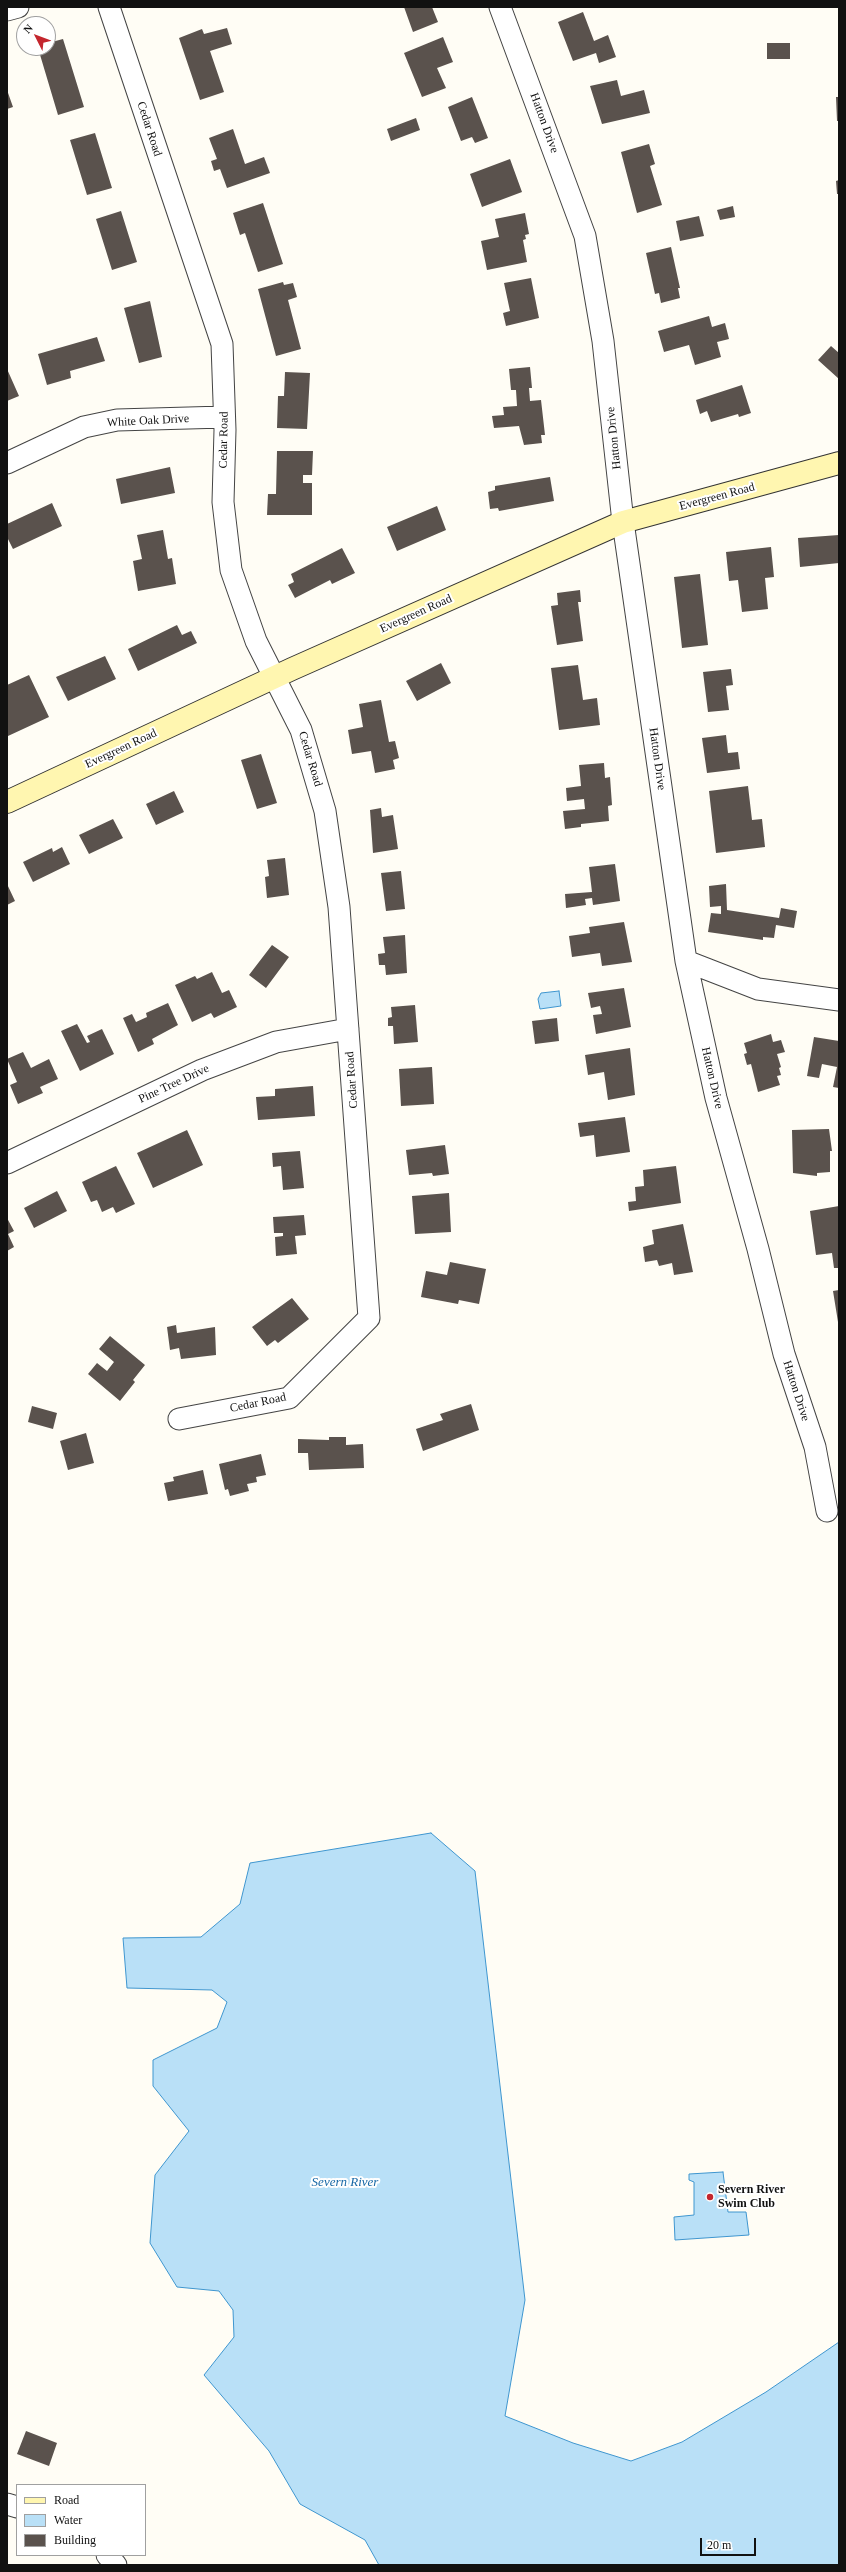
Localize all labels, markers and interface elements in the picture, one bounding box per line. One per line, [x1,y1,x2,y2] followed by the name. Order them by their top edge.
[16,16,56,56] north arrow
[21,22,35,36] text: N
[526,91,562,155] street label: Hatton Drive
[133,100,165,158] street label: Cedar Road
[604,406,624,470] street label: Hatton Drive
[216,411,232,469] street label: Cedar Road
[106,412,190,430] street label: White Oak Drive
[678,480,756,514] street label: Evergreen Road
[378,592,454,636] street label: Evergreen Road
[83,726,159,772] street label: Evergreen Road
[645,727,669,791] street label: Hatton Drive
[295,730,325,788] street label: Cedar Road
[698,1046,726,1110] street label: Hatton Drive
[343,1051,361,1109] street label: Cedar Road
[136,1061,212,1107] street label: Pine Tree Drive
[779,1359,813,1423] street label: Hatton Drive
[229,1390,287,1416] street label: Cedar Road
[312,2175,378,2191] water label: Severn River
[718,2183,785,2211] place label: Severn River Swim Club
[705,2192,715,2202] marker: Severn River Swim Club
[16,2484,146,2556] legend
[54,2493,79,2507] text: Road
[54,2513,82,2527] text: Water
[702,2530,758,2556] scale bar
[54,2533,96,2547] text: Building
[707,2538,731,2552] text: 20 m

